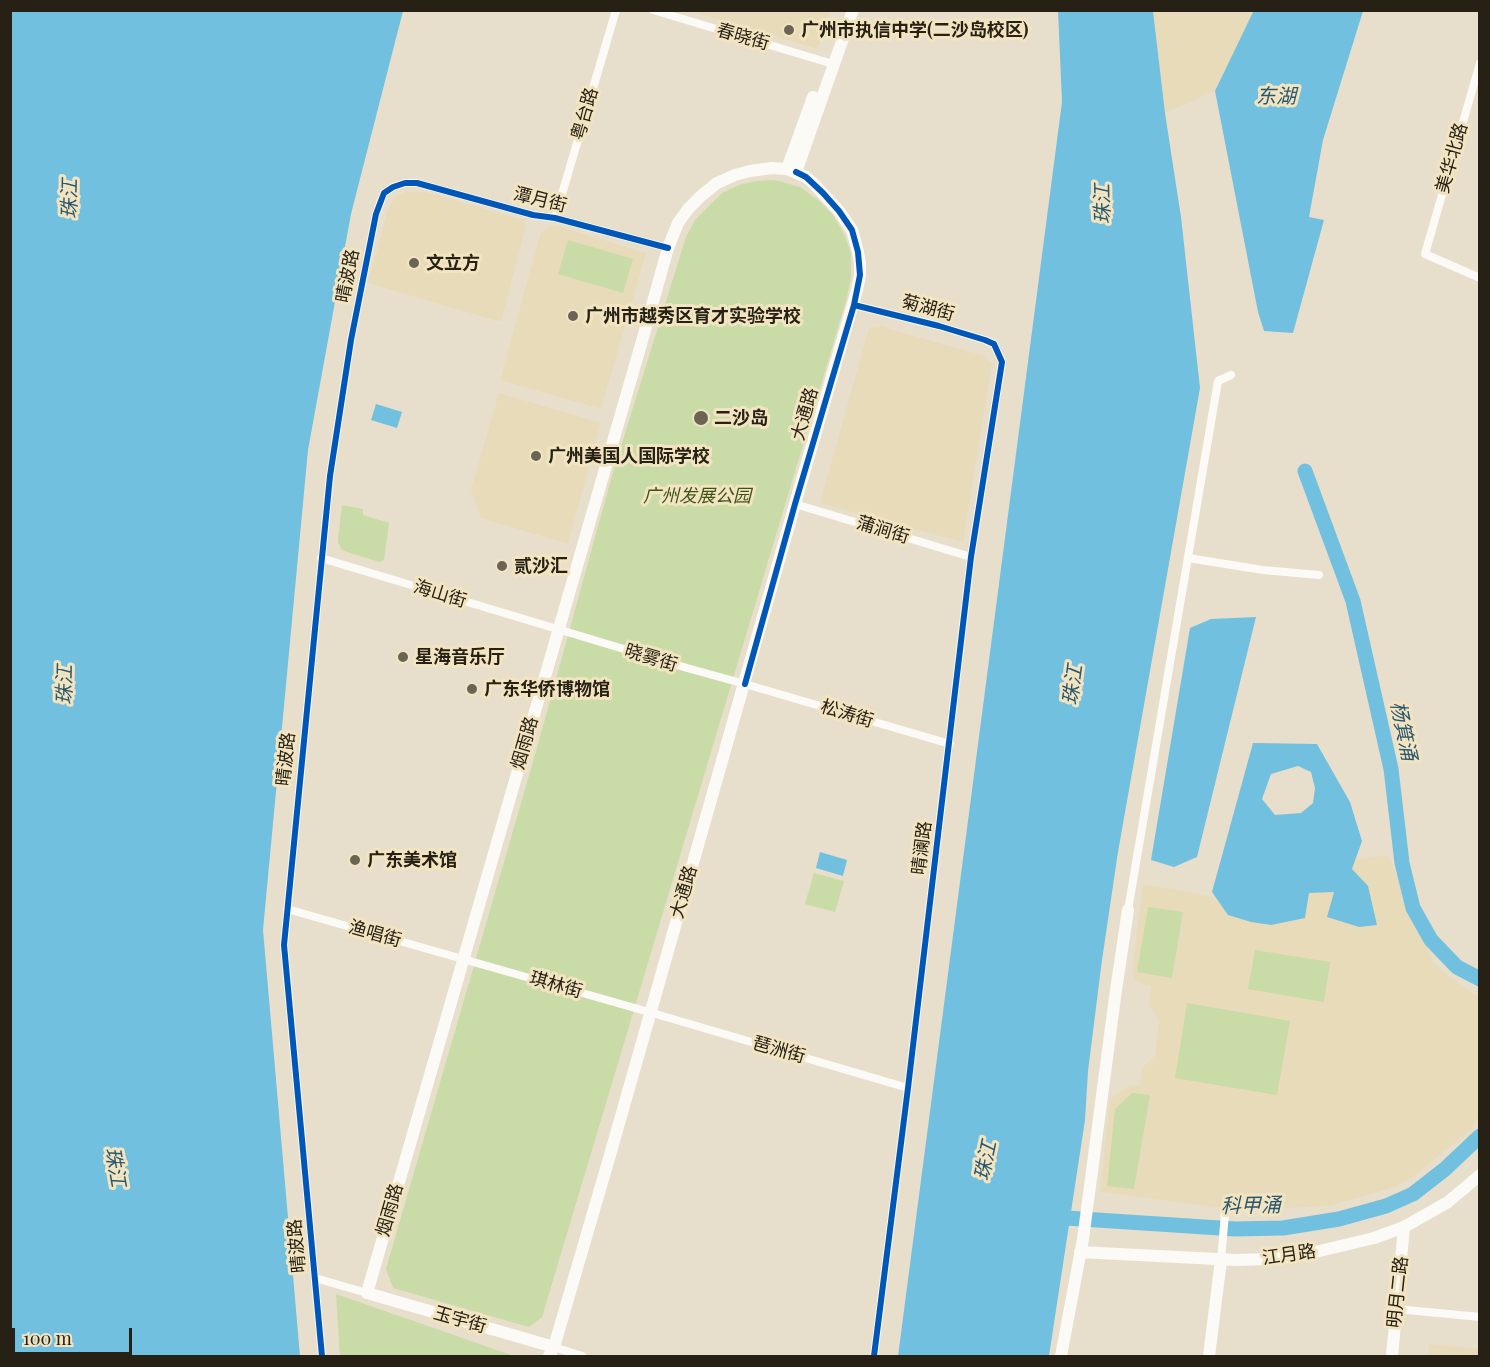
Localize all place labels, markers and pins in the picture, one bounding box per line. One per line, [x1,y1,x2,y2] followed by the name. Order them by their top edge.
[801,19,1028,41] place label: 广州市执信中学(二沙岛校区)
[782,23,796,37] marker: 广州市执信中学(二沙岛校区)
[426,252,480,274] place label: 文立方
[407,256,421,270] marker: 文立方
[585,305,801,327] place label: 广州市越秀区育才实验学校
[566,309,580,323] marker: 广州市越秀区育才实验学校
[714,407,768,429] place label: 二沙岛
[692,409,710,427] marker: 二沙岛
[548,445,710,467] place label: 广州美国人国际学校
[529,449,543,463] marker: 广州美国人国际学校
[514,555,568,577] place label: 贰沙汇
[495,559,509,573] marker: 贰沙汇
[415,646,505,668] place label: 星海音乐厅
[396,650,410,664] marker: 星海音乐厅
[484,678,610,700] place label: 广东华侨博物馆
[465,682,479,696] marker: 广东华侨博物馆
[367,849,457,871] place label: 广东美术馆
[348,853,362,867] marker: 广东美术馆

